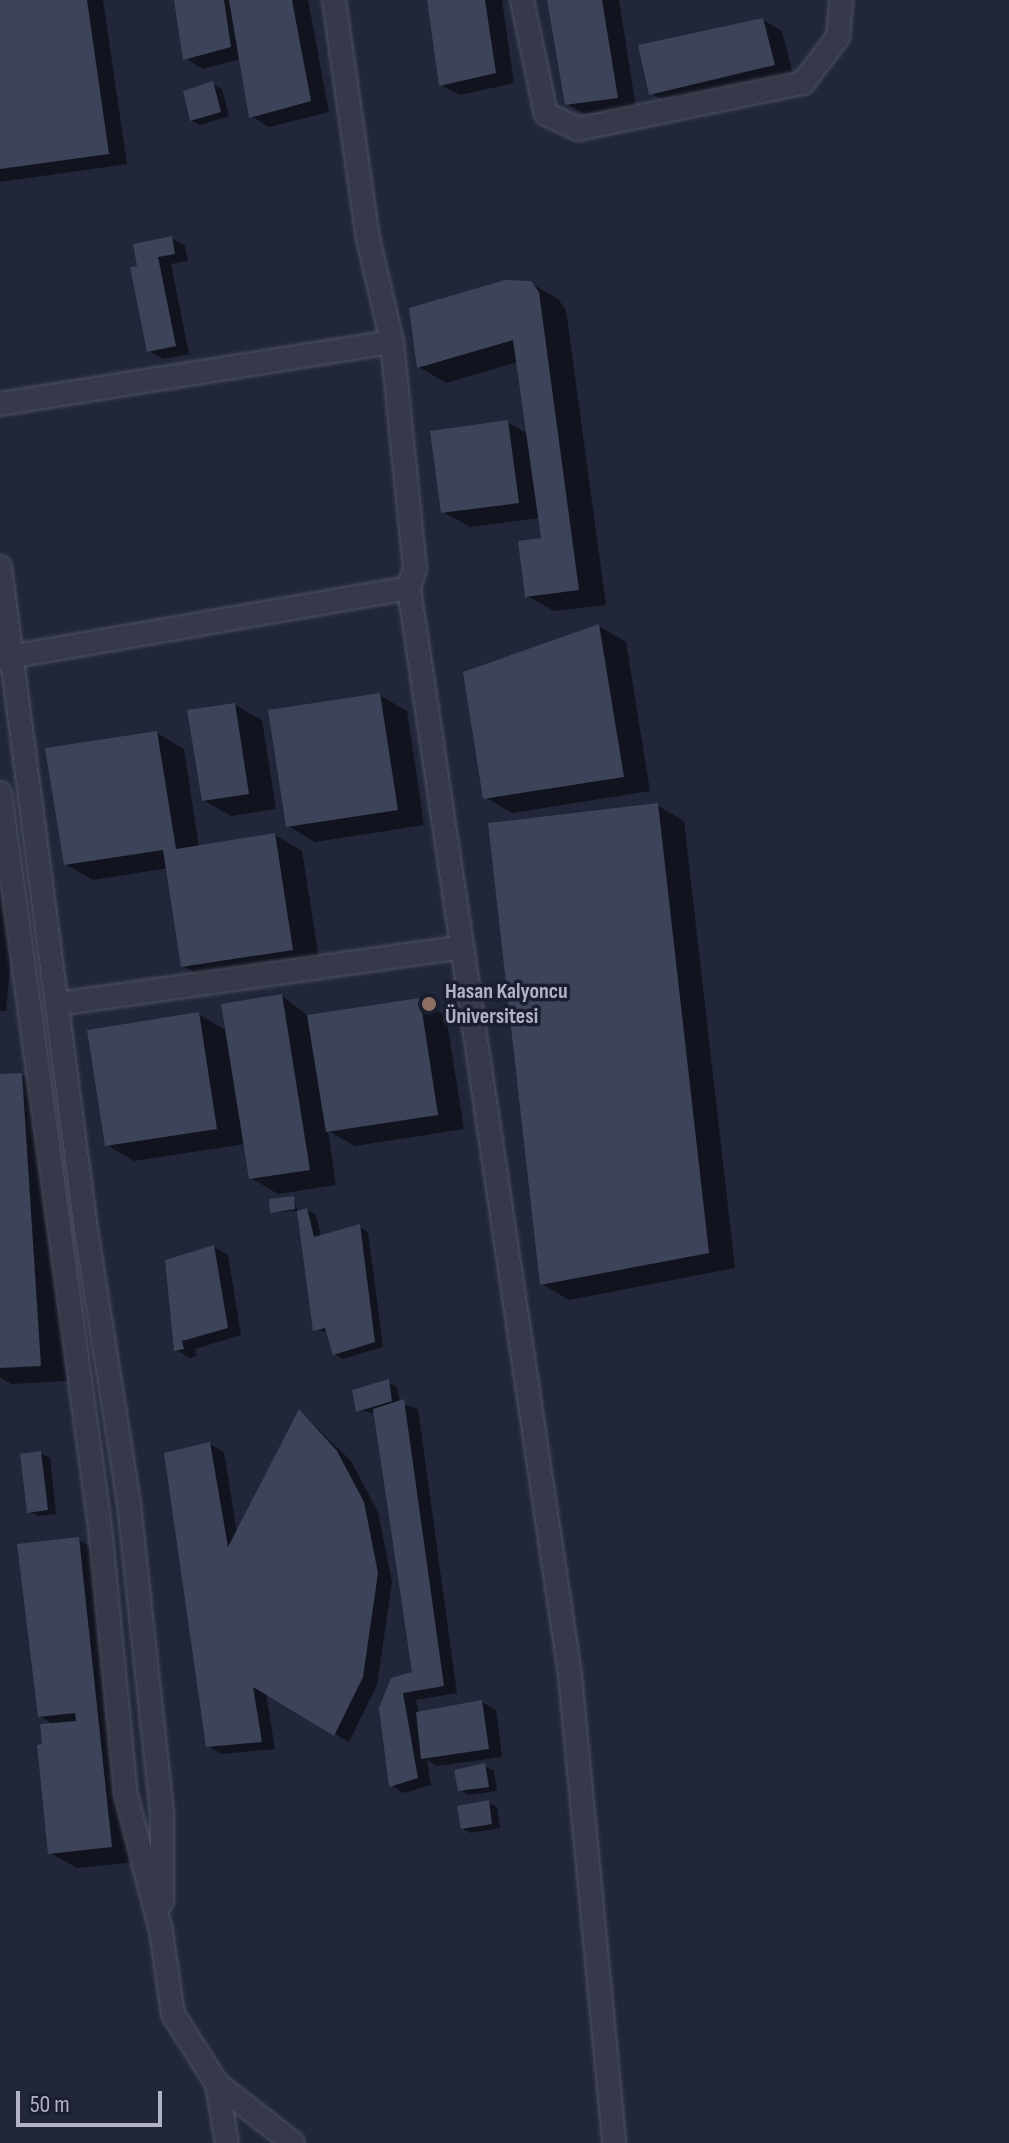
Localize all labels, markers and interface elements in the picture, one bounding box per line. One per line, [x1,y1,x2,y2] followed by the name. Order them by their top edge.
[445,978,568,1030] place label: Hasan Kalyoncu Üniversitesi
[420,995,438,1013] marker: Hasan Kalyoncu Üniversitesi
[20,2075,166,2125] scale bar
[30,2090,70,2119] text: 50 m

